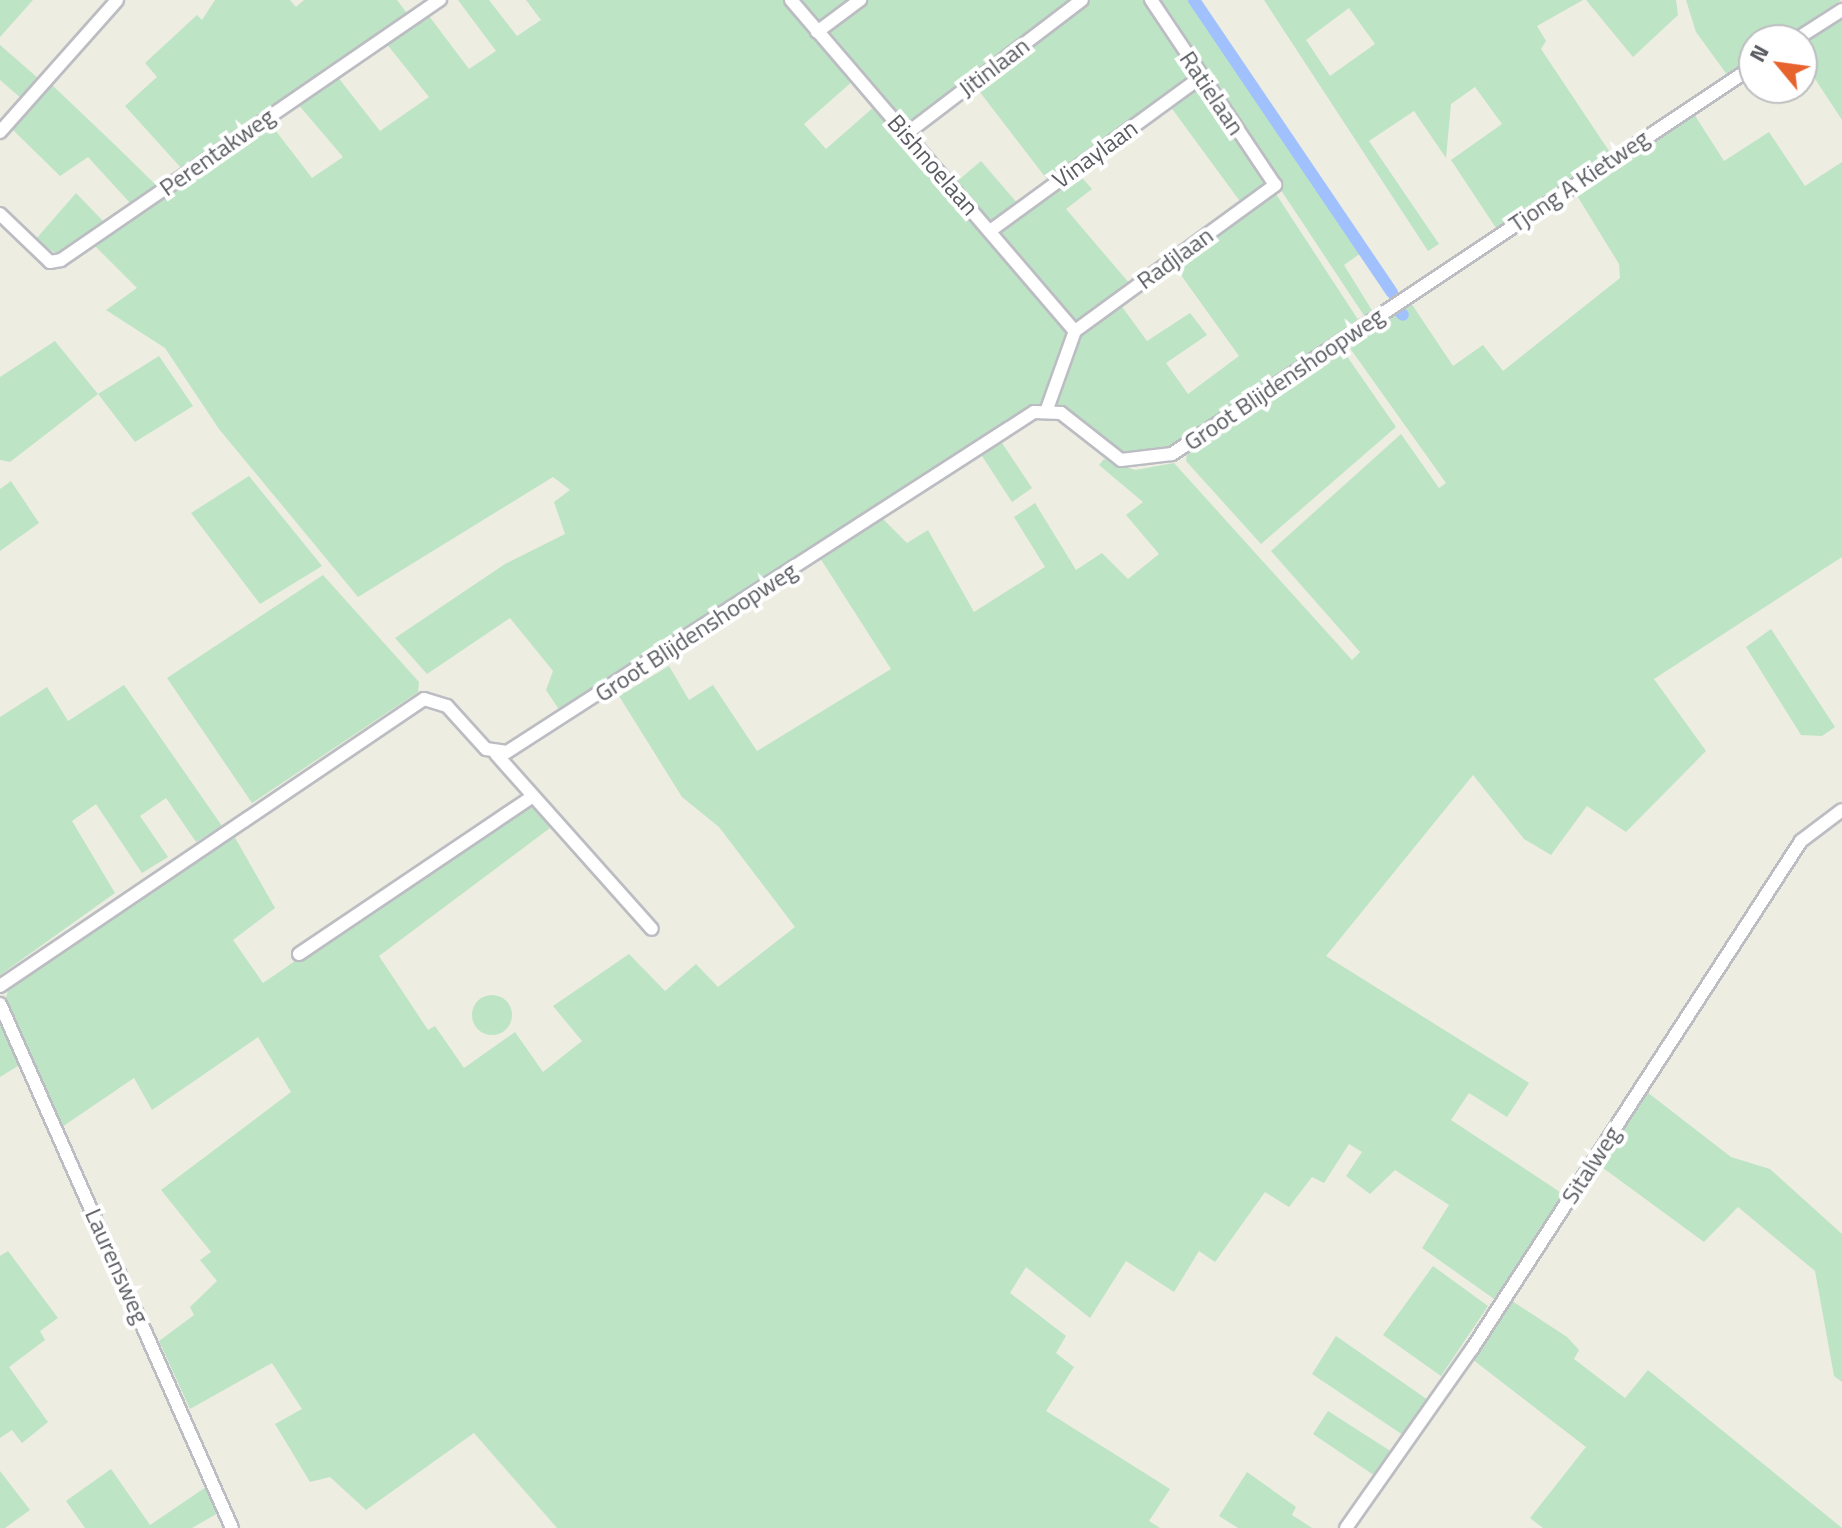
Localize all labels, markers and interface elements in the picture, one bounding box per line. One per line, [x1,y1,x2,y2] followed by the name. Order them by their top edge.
[1738,24,1818,104] north arrow
[953,31,1035,103] street label: Jitinlaan
[1740,38,1777,68] text: N
[1173,46,1251,140] street label: Ratielaan
[154,102,280,202] street label: Perentakweg
[881,109,985,221] street label: Bishnoelaan
[1047,114,1143,194] street label: Vinaylaan
[1504,124,1654,238] street label: Tjong A Kietweg
[1131,221,1219,295] street label: Radjlaan
[1179,301,1389,457] street label: Groot Blijdenshoopweg
[590,556,802,708] street label: Groot Blijdenshoopweg
[1555,1121,1627,1209] street label: Sitalweg
[79,1204,155,1328] street label: Laurensweg

